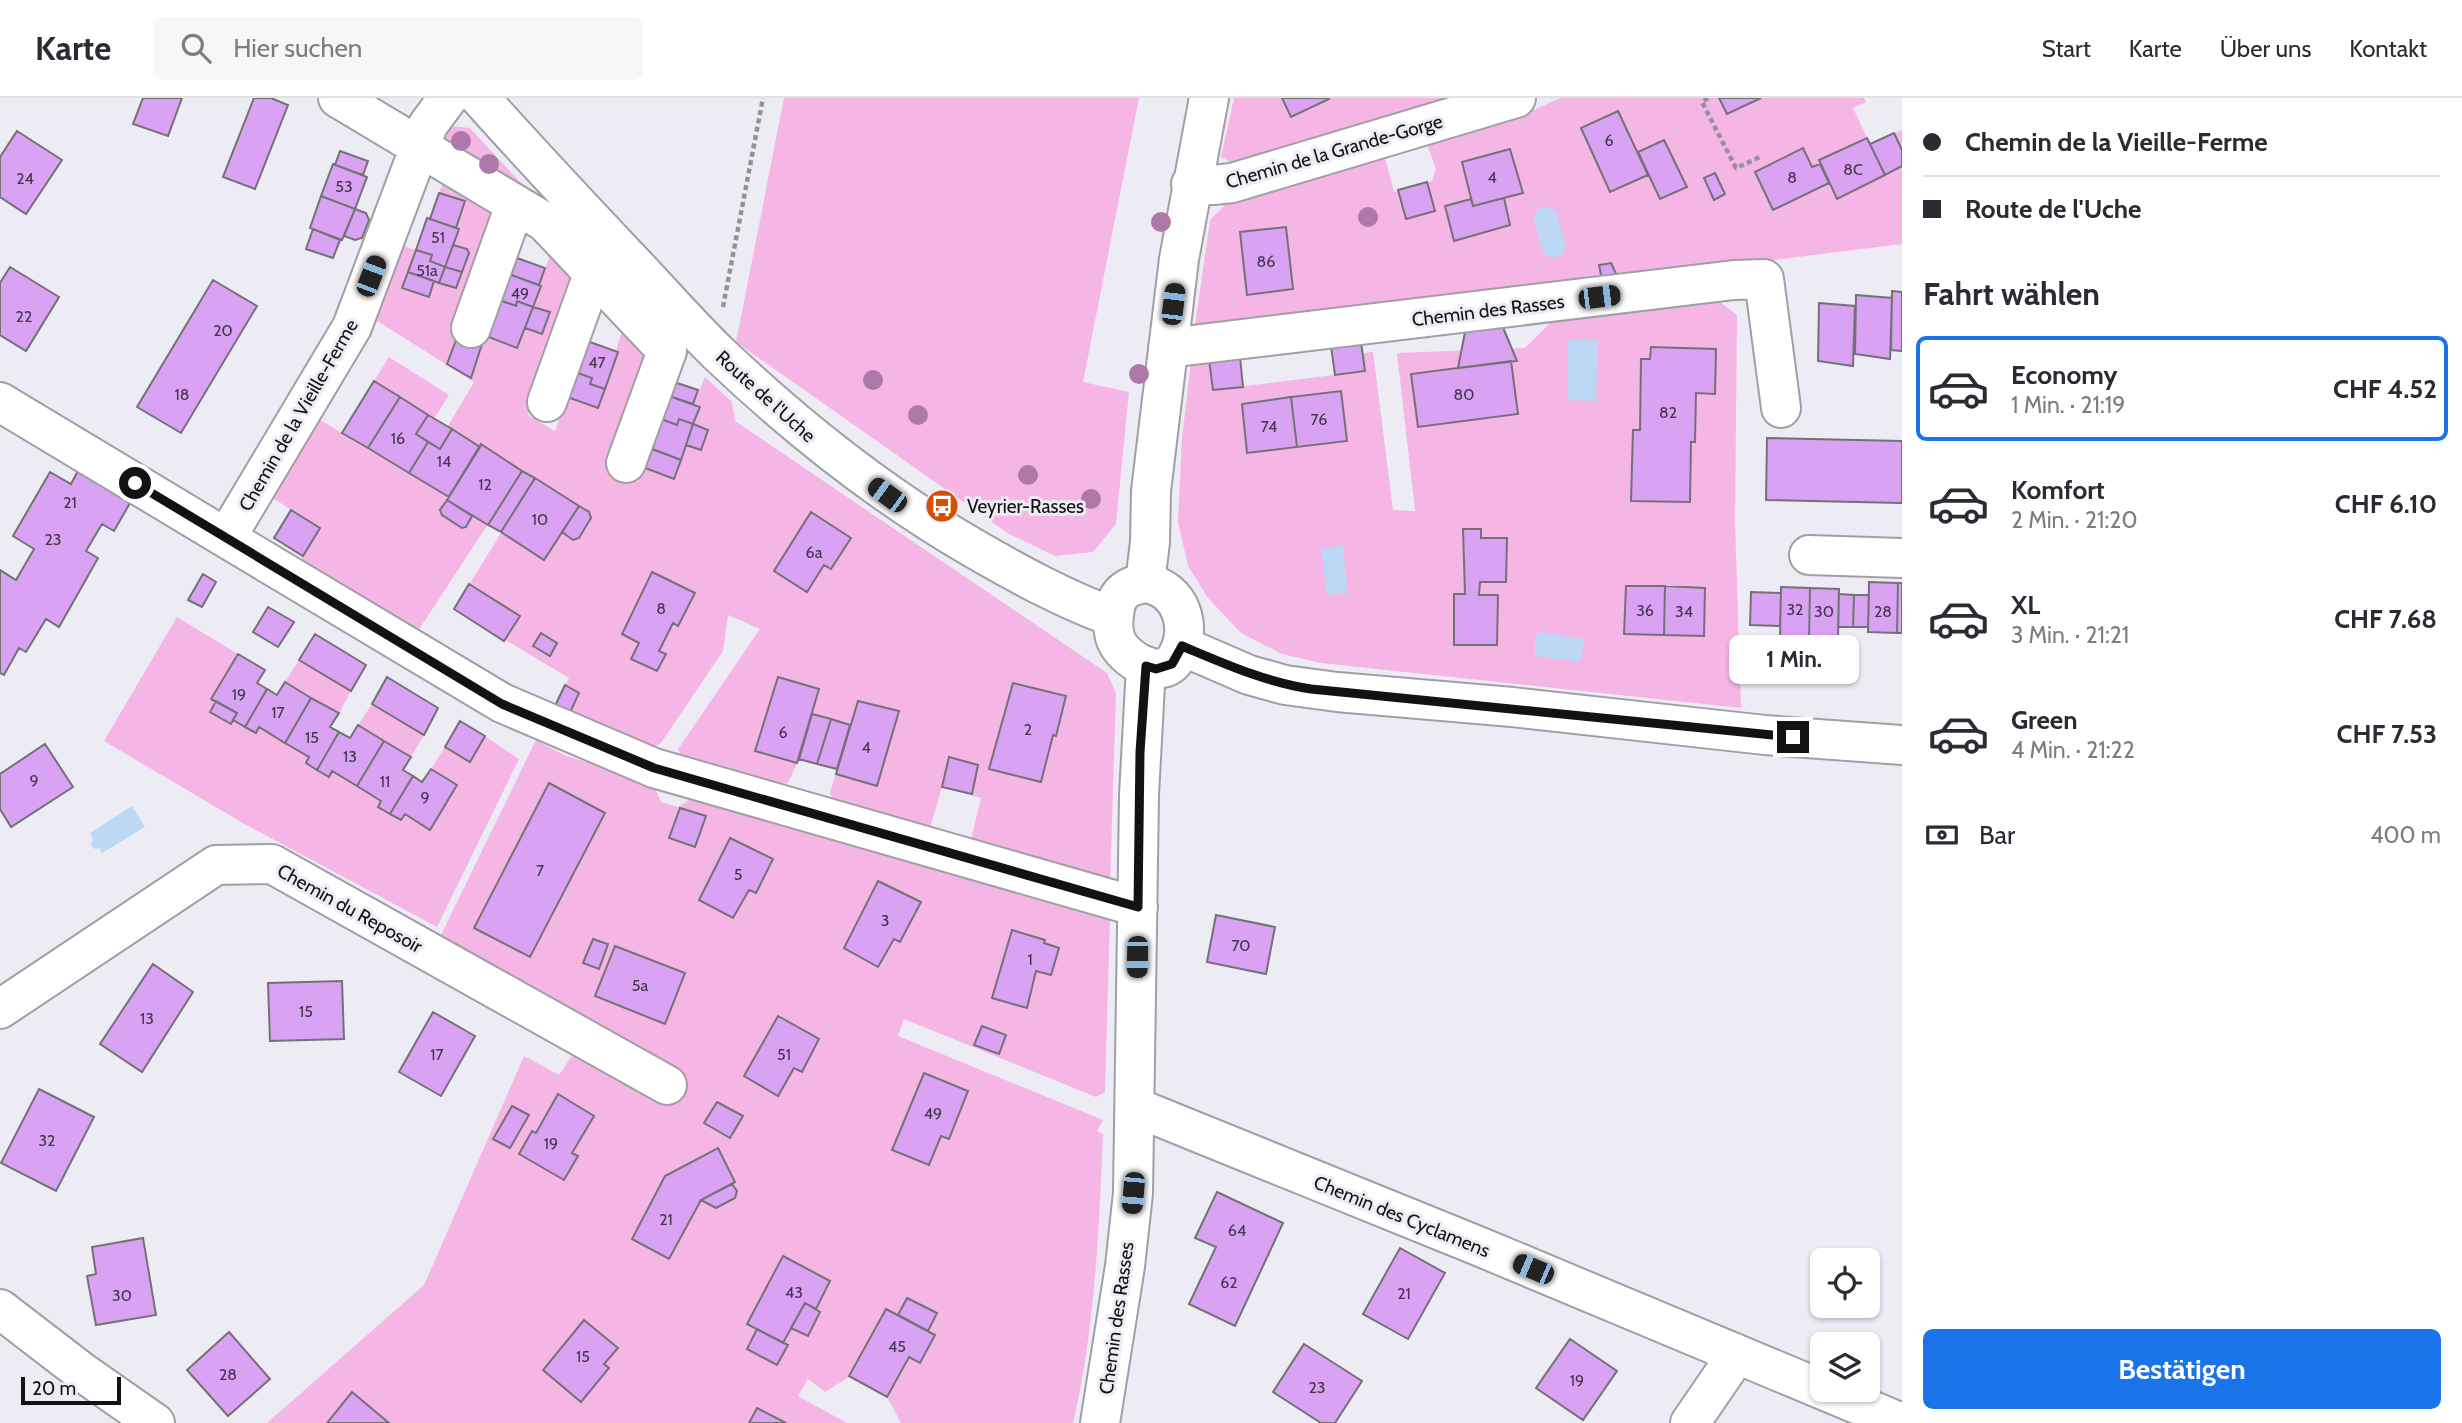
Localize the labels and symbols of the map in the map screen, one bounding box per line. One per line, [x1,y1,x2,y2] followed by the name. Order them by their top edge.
[1223,109,1445,193] street label: Chemin de la Grande-Gorge
[1604,131,1614,150] house number: 6
[1843,160,1863,179] house number: 8C
[1487,168,1497,187] house number: 4
[1787,168,1797,187] house number: 8
[16,169,34,188] house number: 24
[335,177,353,196] house number: 53
[431,228,445,247] house number: 51
[1257,252,1275,271] house number: 86
[354,253,389,299] car
[416,261,438,280] house number: 51a
[1161,282,1186,326] car
[511,284,529,303] house number: 49
[1577,284,1622,310] car
[1410,290,1566,331] street label: Chemin des Rasses
[16,307,32,326] house number: 22
[234,315,363,515] street label: Chemin de la Vieille-Ferme
[213,321,233,340] house number: 20
[711,346,820,447] street label: Route de l'Uche
[588,353,606,372] house number: 47
[175,385,189,404] house number: 18
[1454,385,1474,404] house number: 80
[1659,403,1677,422] house number: 82
[1311,410,1327,429] house number: 76
[1261,417,1277,436] house number: 74
[391,429,405,448] house number: 16
[437,452,451,471] house number: 14
[119,467,151,499] route start
[864,474,911,516] car
[478,475,492,494] house number: 12
[923,487,961,525] bus stop icon: Veyrier-Rasses
[63,493,77,512] house number: 21
[967,495,1084,518] place label: Veyrier-Rasses
[532,510,548,529] house number: 10
[44,530,62,549] house number: 23
[806,543,823,562] house number: 6a
[656,599,666,618] house number: 8
[1786,600,1804,619] house number: 32
[1636,601,1654,620] house number: 36
[1675,602,1693,621] house number: 34
[1814,602,1834,621] house number: 30
[1874,602,1892,621] house number: 28
[1728,636,1858,684] callout: 1 Min.
[232,685,246,704] house number: 19
[271,703,285,722] house number: 17
[1024,720,1032,739] house number: 2
[1777,721,1809,753] route end
[778,723,788,742] house number: 6
[305,728,319,747] house number: 15
[861,738,871,757] house number: 4
[343,747,357,766] house number: 13
[29,771,39,790] house number: 9
[380,772,390,791] house number: 11
[420,788,430,807] house number: 9
[273,859,426,958] street label: Chemin du Reposoir
[536,861,544,880] house number: 7
[734,865,742,884] house number: 5
[881,911,889,930] house number: 3
[1127,936,1148,978] car
[1231,936,1251,955] house number: 70
[1027,950,1033,969] house number: 1
[632,976,648,995] house number: 5a
[299,1002,313,1021] house number: 15
[140,1009,154,1028] house number: 13
[430,1045,444,1064] house number: 17
[777,1045,791,1064] house number: 51
[924,1104,942,1123] house number: 49
[38,1131,56,1150] house number: 32
[544,1134,558,1153] house number: 19
[1121,1171,1146,1215] car
[1310,1171,1493,1262] street label: Chemin des Cyclamens
[659,1210,673,1229] house number: 21
[1228,1221,1246,1240] house number: 64
[1094,1240,1139,1396] street label: Chemin des Rasses
[1510,1251,1557,1287] car
[1220,1273,1238,1292] house number: 62
[785,1283,803,1302] house number: 43
[1397,1284,1411,1303] house number: 21
[112,1286,132,1305] house number: 30
[888,1337,906,1356] house number: 45
[576,1347,590,1366] house number: 15
[219,1365,237,1384] house number: 28
[1570,1371,1584,1390] house number: 19
[21,1374,121,1406] scale bar
[1308,1378,1326,1397] house number: 23

